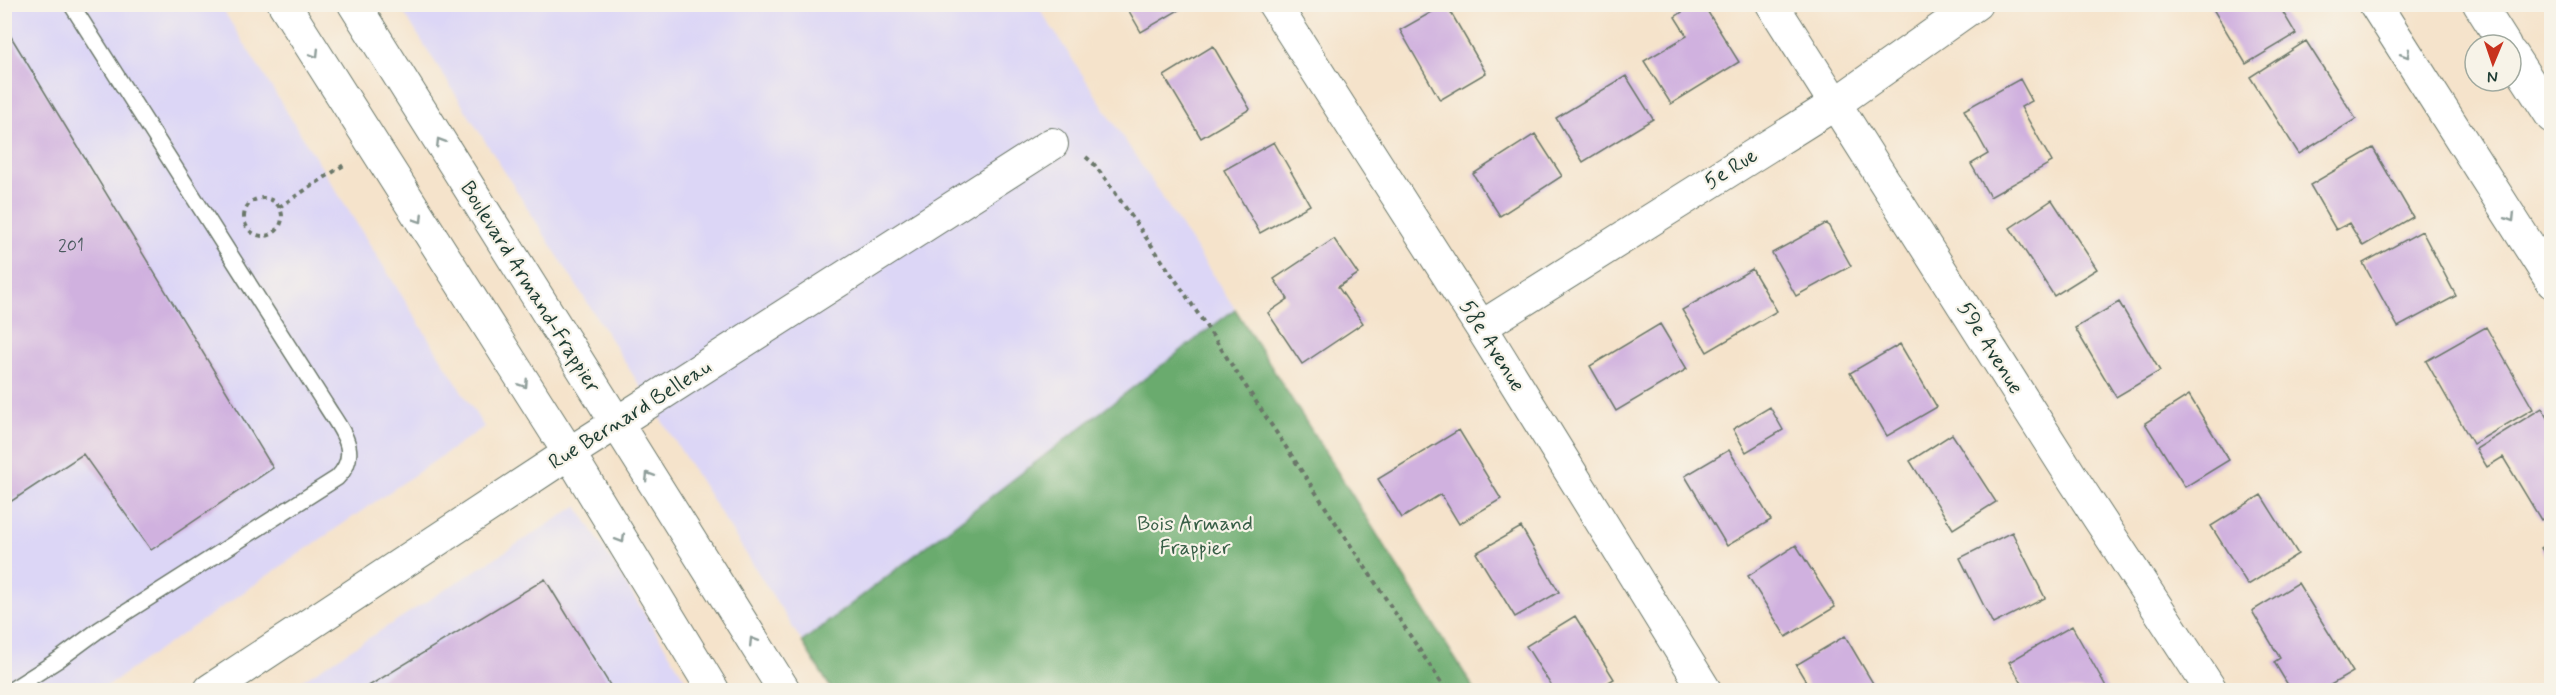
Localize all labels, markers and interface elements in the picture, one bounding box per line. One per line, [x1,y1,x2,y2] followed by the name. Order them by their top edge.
[2463,33,2523,93] north arrow
[308,48,320,58] one-way arrow
[2399,48,2411,58] one-way arrow
[2487,66,2498,87] text: N
[436,138,447,149] one-way arrow
[1699,142,1763,196] street label: 5e Rue
[453,176,607,398] street label: Boulevard Armand-Frappier
[412,212,423,223] one-way arrow
[2504,212,2515,223] one-way arrow
[58,234,84,258] house number: 201
[1453,295,1531,397] street label: 58e Avenue
[1950,296,2030,400] street label: 59e Avenue
[543,354,717,476] street label: Rue Bernard Belleau
[517,377,528,388] one-way arrow
[644,472,656,482] one-way arrow
[1137,510,1253,562] park label: Bois Armand Frappier
[613,533,624,544] one-way arrow
[748,637,760,647] one-way arrow

